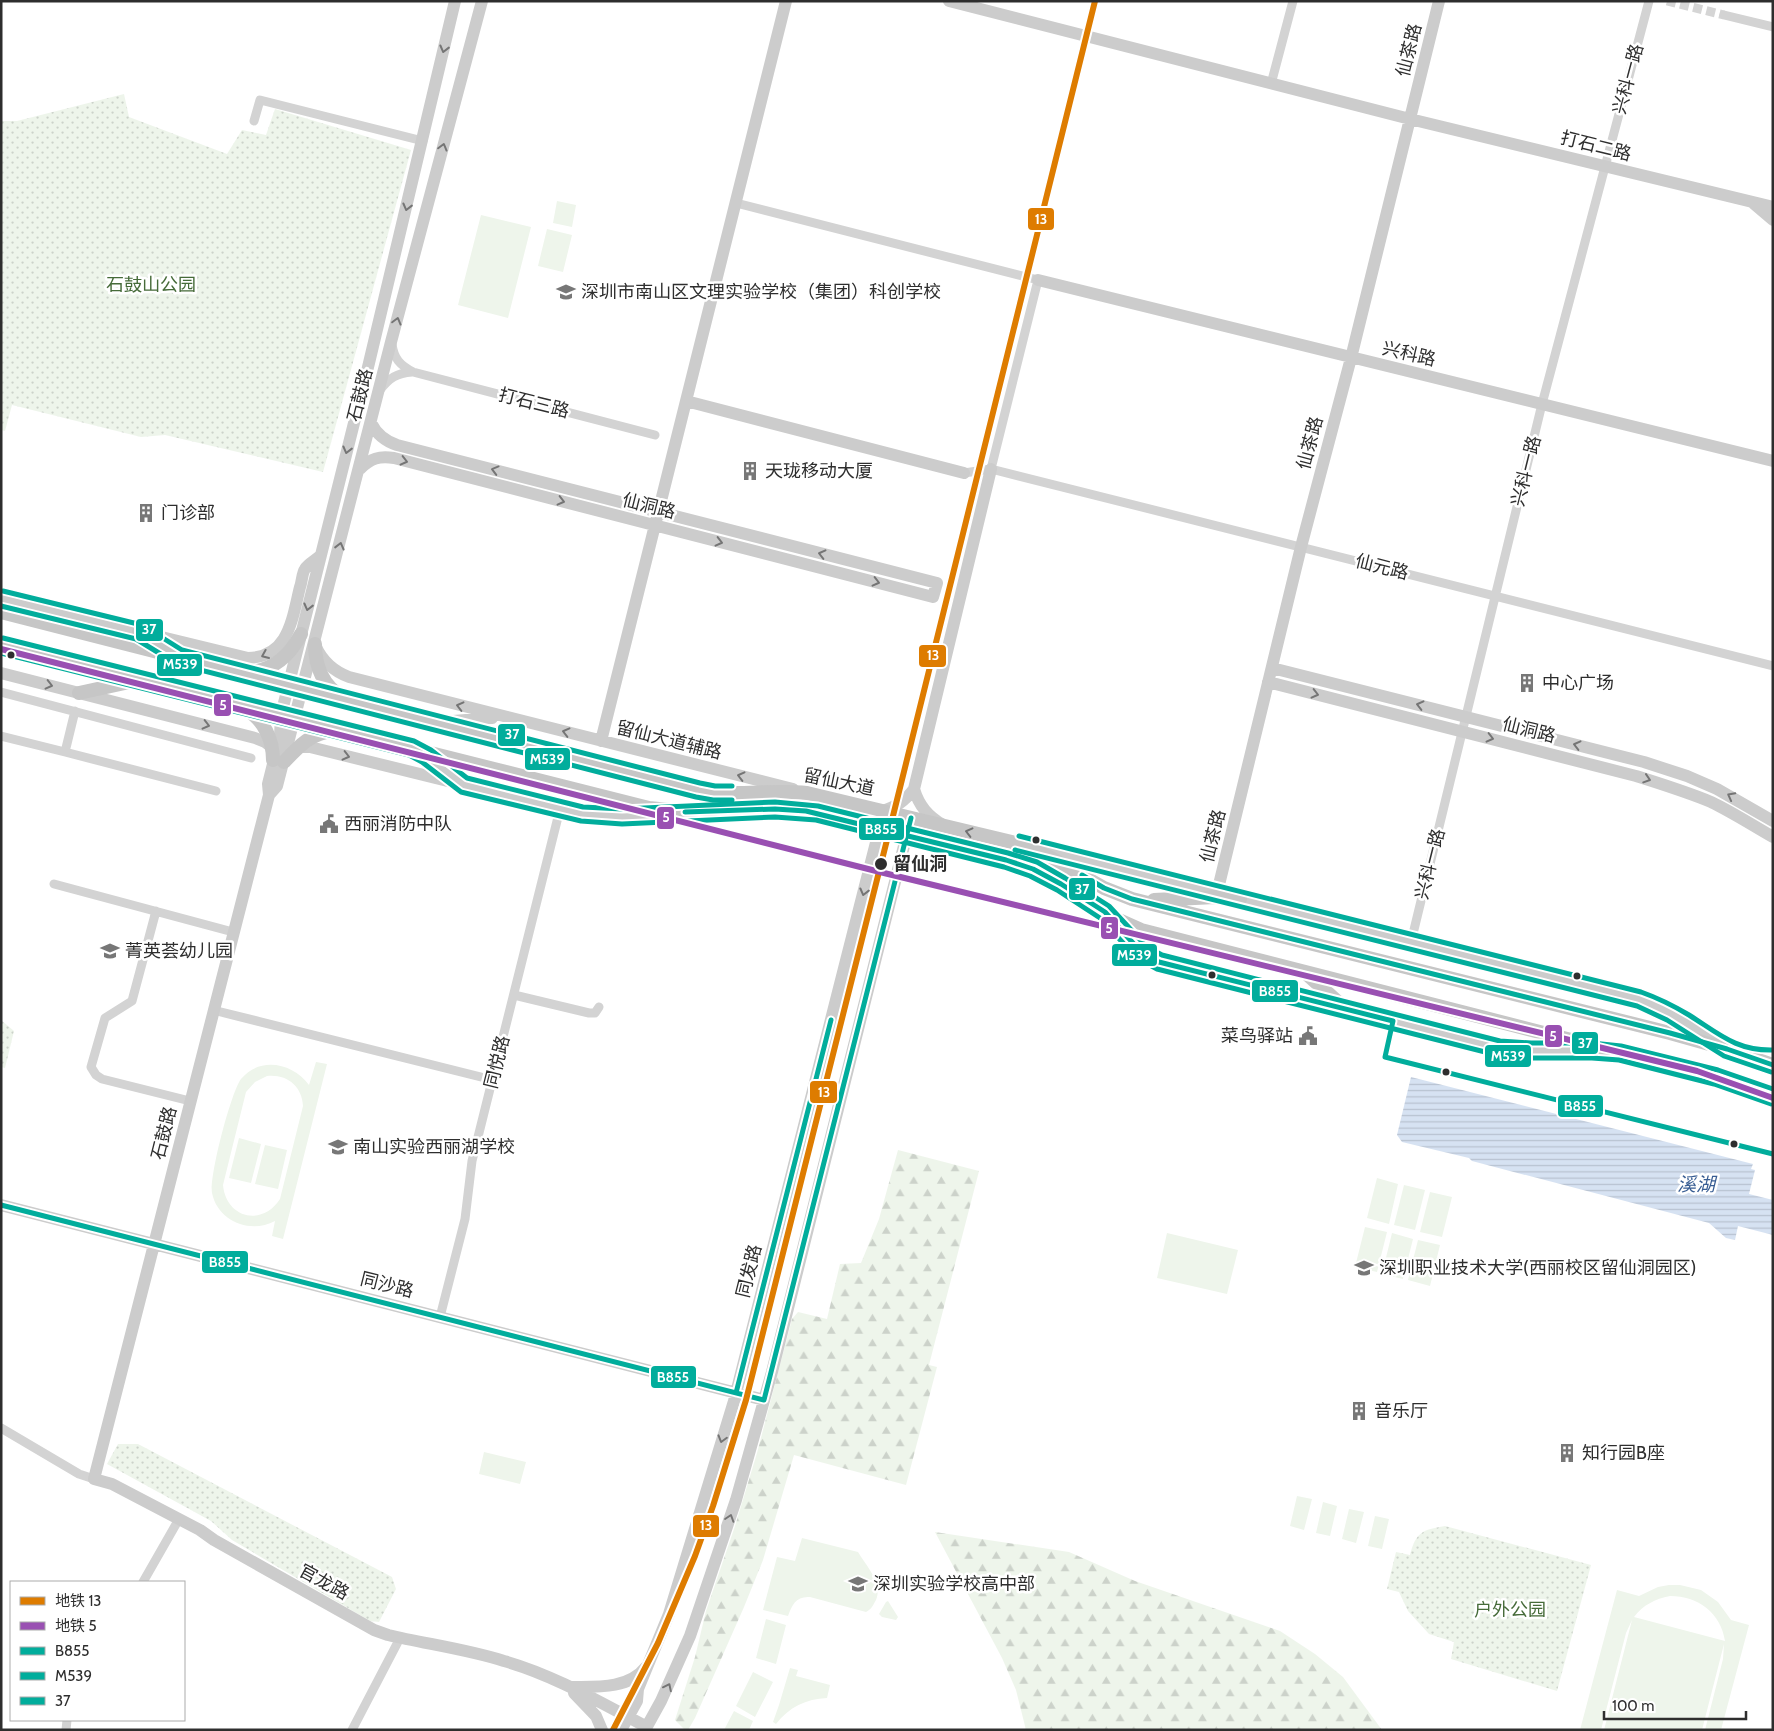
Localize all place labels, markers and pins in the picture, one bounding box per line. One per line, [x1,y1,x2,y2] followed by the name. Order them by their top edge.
[555,281,577,303] school or university icon: 深圳市南山区文理实验学校（集团）科创学校
[581,281,941,303] place label: 深圳市南山区文理实验学校（集团）科创学校
[739,460,761,482] building icon: 天珑移动大厦
[765,460,873,482] place label: 天珑移动大厦
[135,502,157,524] building icon: 门诊部
[161,502,215,524] place label: 门诊部
[6,650,16,660] unlabelled marker
[1516,672,1538,694] building icon: 中心广场
[1542,672,1614,694] place label: 中心广场
[318,813,340,835] public building icon: 西丽消防中队
[344,813,452,835] place label: 西丽消防中队
[1031,835,1041,845] unlabelled marker
[893,853,947,875] place label: 留仙洞
[873,856,889,872] marker: 留仙洞
[99,940,121,962] school or university icon: 菁英荟幼儿园
[125,940,233,962] place label: 菁英荟幼儿园
[1207,970,1217,980] unlabelled marker
[1572,971,1582,981] unlabelled marker
[1221,1025,1293,1047] place label: 菜鸟驿站
[1297,1025,1319,1047] public building icon: 菜鸟驿站
[1441,1067,1451,1077] unlabelled marker
[327,1136,349,1158] school or university icon: 南山实验西丽湖学校
[353,1136,515,1158] place label: 南山实验西丽湖学校
[1729,1139,1739,1149] unlabelled marker
[1353,1257,1375,1279] school or university icon: 深圳职业技术大学(西丽校区留仙洞园区)
[1379,1257,1696,1279] place label: 深圳职业技术大学(西丽校区留仙洞园区)
[1348,1400,1370,1422] building icon: 音乐厅
[1374,1400,1428,1422] place label: 音乐厅
[1556,1442,1578,1464] building icon: 知行园B座
[1582,1442,1665,1464] place label: 知行园B座
[847,1573,869,1595] school or university icon: 深圳实验学校高中部
[873,1573,1035,1595] place label: 深圳实验学校高中部

